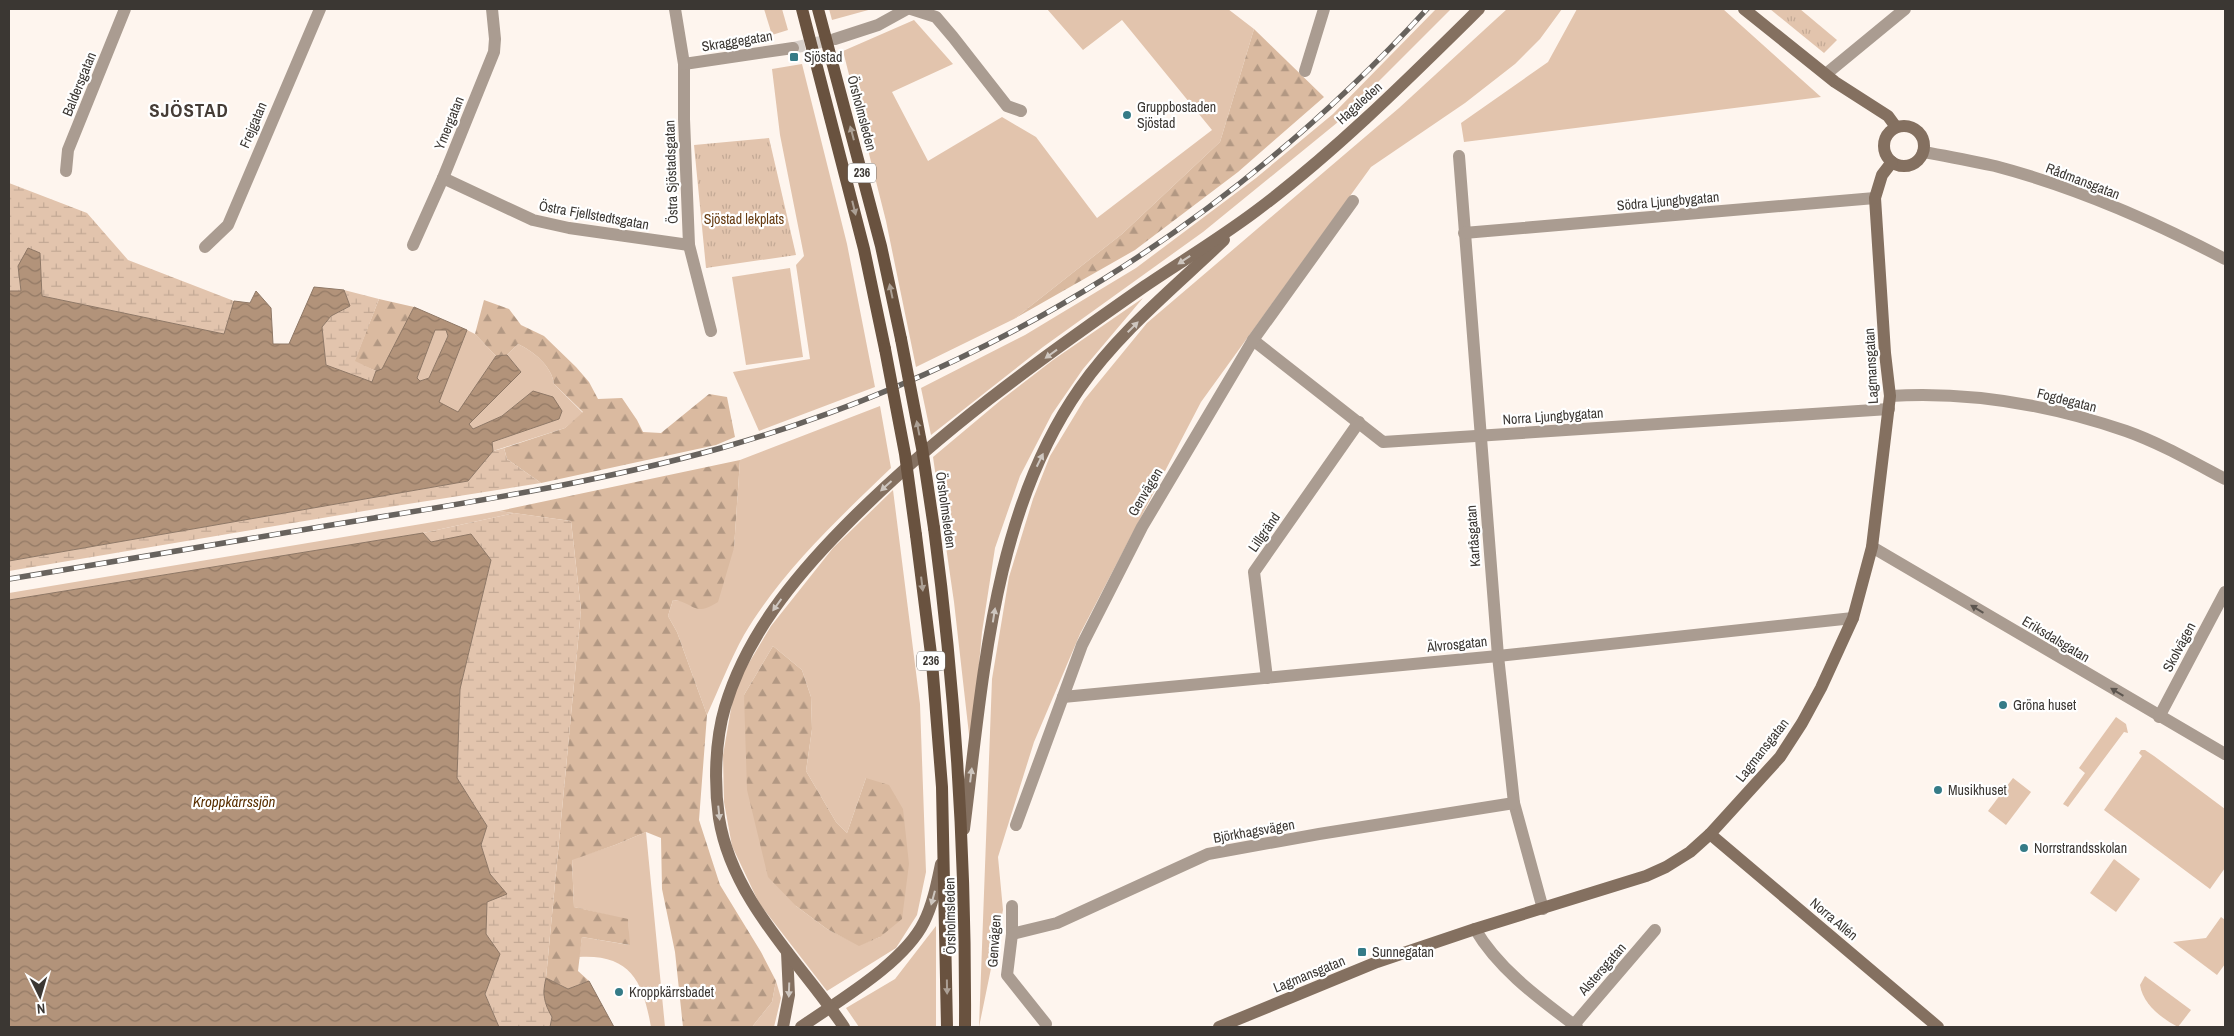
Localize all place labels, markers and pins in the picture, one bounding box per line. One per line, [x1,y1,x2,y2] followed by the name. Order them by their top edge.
[804,48,842,66] place label: Sjöstad
[788,51,800,63] marker: Sjöstad
[1137,98,1216,132] place label: Gruppbostaden Sjöstad
[1121,109,1133,121] marker: Gruppbostaden Sjöstad
[2013,696,2076,714] place label: Gröna huset
[1997,699,2009,711] marker: Gröna huset
[1948,781,2007,799] place label: Musikhuset
[1932,784,1944,796] marker: Musikhuset
[2034,839,2127,857] place label: Norrstrandsskolan
[2018,842,2030,854] marker: Norrstrandsskolan
[1372,943,1434,961] place label: Sunnegatan
[1356,946,1368,958] marker: Sunnegatan
[629,983,714,1001] place label: Kroppkärrsbadet
[613,986,625,998] marker: Kroppkärrsbadet

